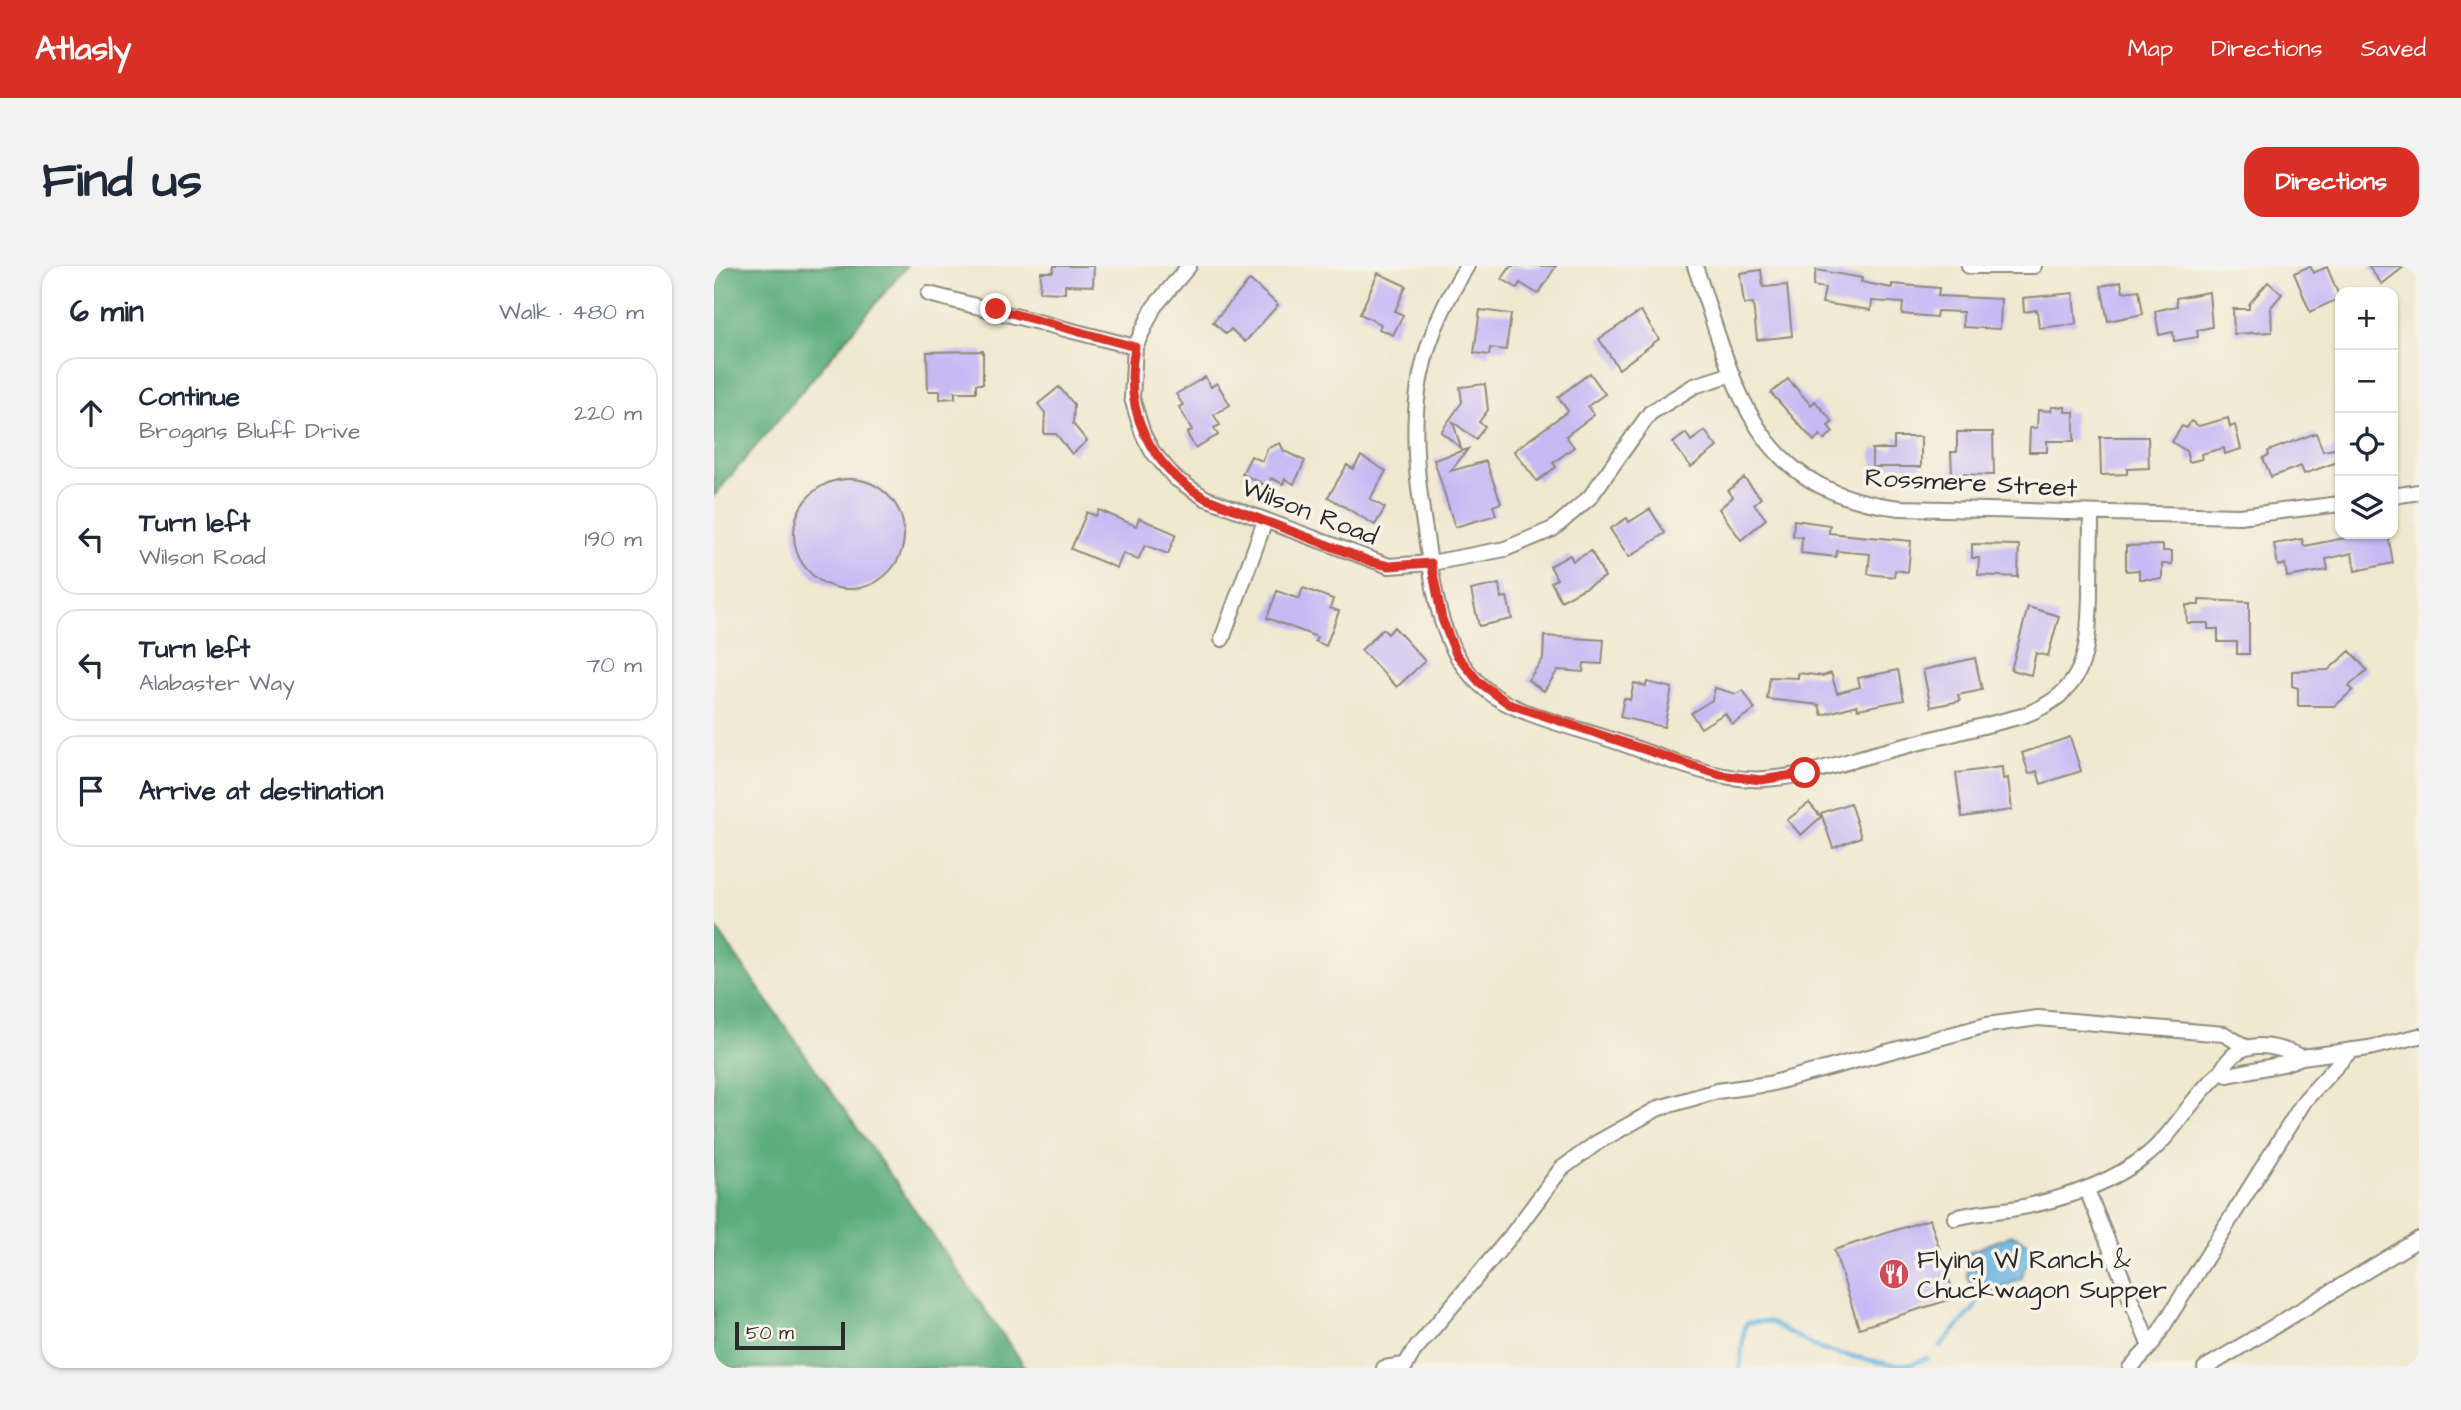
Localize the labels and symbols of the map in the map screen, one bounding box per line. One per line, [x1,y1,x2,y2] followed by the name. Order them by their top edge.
[980,293,1011,324] route end
[1864,459,2079,507] street label: Rossmere Street
[1236,469,1383,554] street label: Wilson Road
[1789,757,1820,788] route start
[1917,1242,2167,1310] place label: Flying W Ranch & Chuckwagon Supper
[1877,1257,1911,1291] restaurant icon: Flying W Ranch & Chuckwagon Supper
[735,1319,845,1351] scale bar

